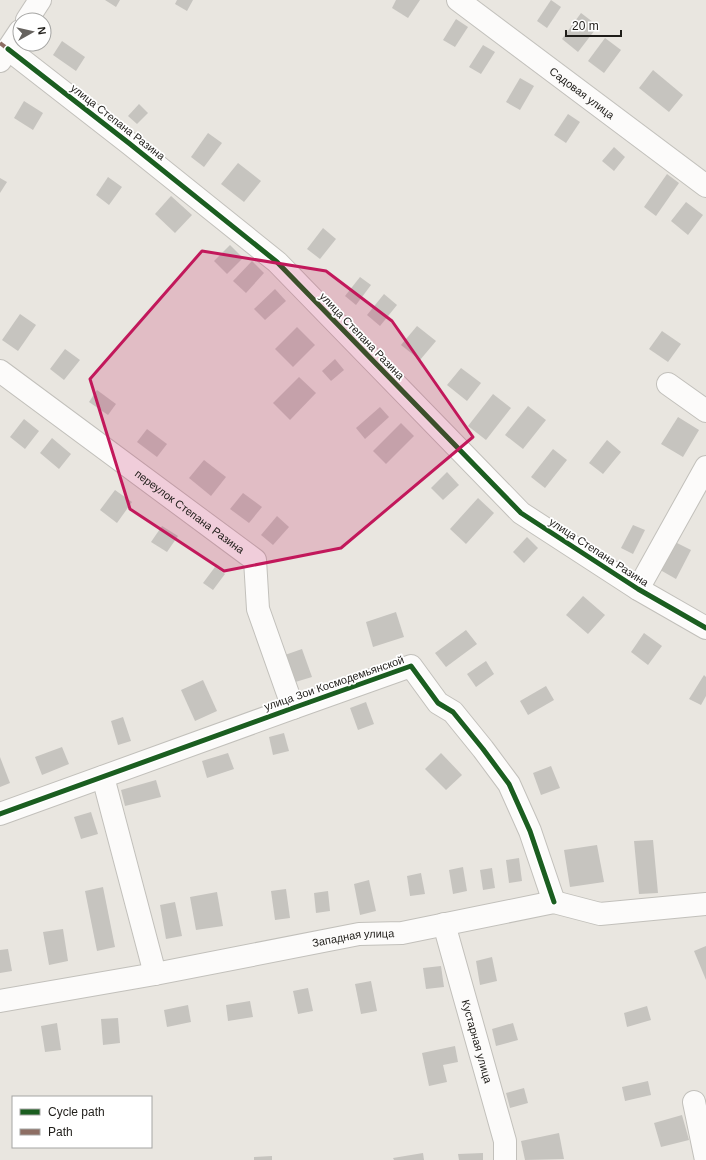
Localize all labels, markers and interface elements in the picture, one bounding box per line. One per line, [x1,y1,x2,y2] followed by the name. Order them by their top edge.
[12,12,52,52] north arrow
[566,12,621,38] scale bar
[572,19,599,33] text: 20 m
[35,26,48,35] text: N
[547,65,617,122] street label: Садовая улица
[69,82,168,163] street label: улица Степана Разина
[317,290,407,382] street label: улица Степана Разина
[133,467,247,556] street label: переулок Степана Разина
[547,515,652,589] street label: улица Степана Разина
[262,653,406,713] street label: улица Зои Космодемьянской
[311,927,395,949] street label: Западная улица
[460,998,495,1085] street label: Кустарная улица
[12,1096,152,1148] legend
[48,1105,105,1119] text: Cycle path
[48,1125,73,1139] text: Path

